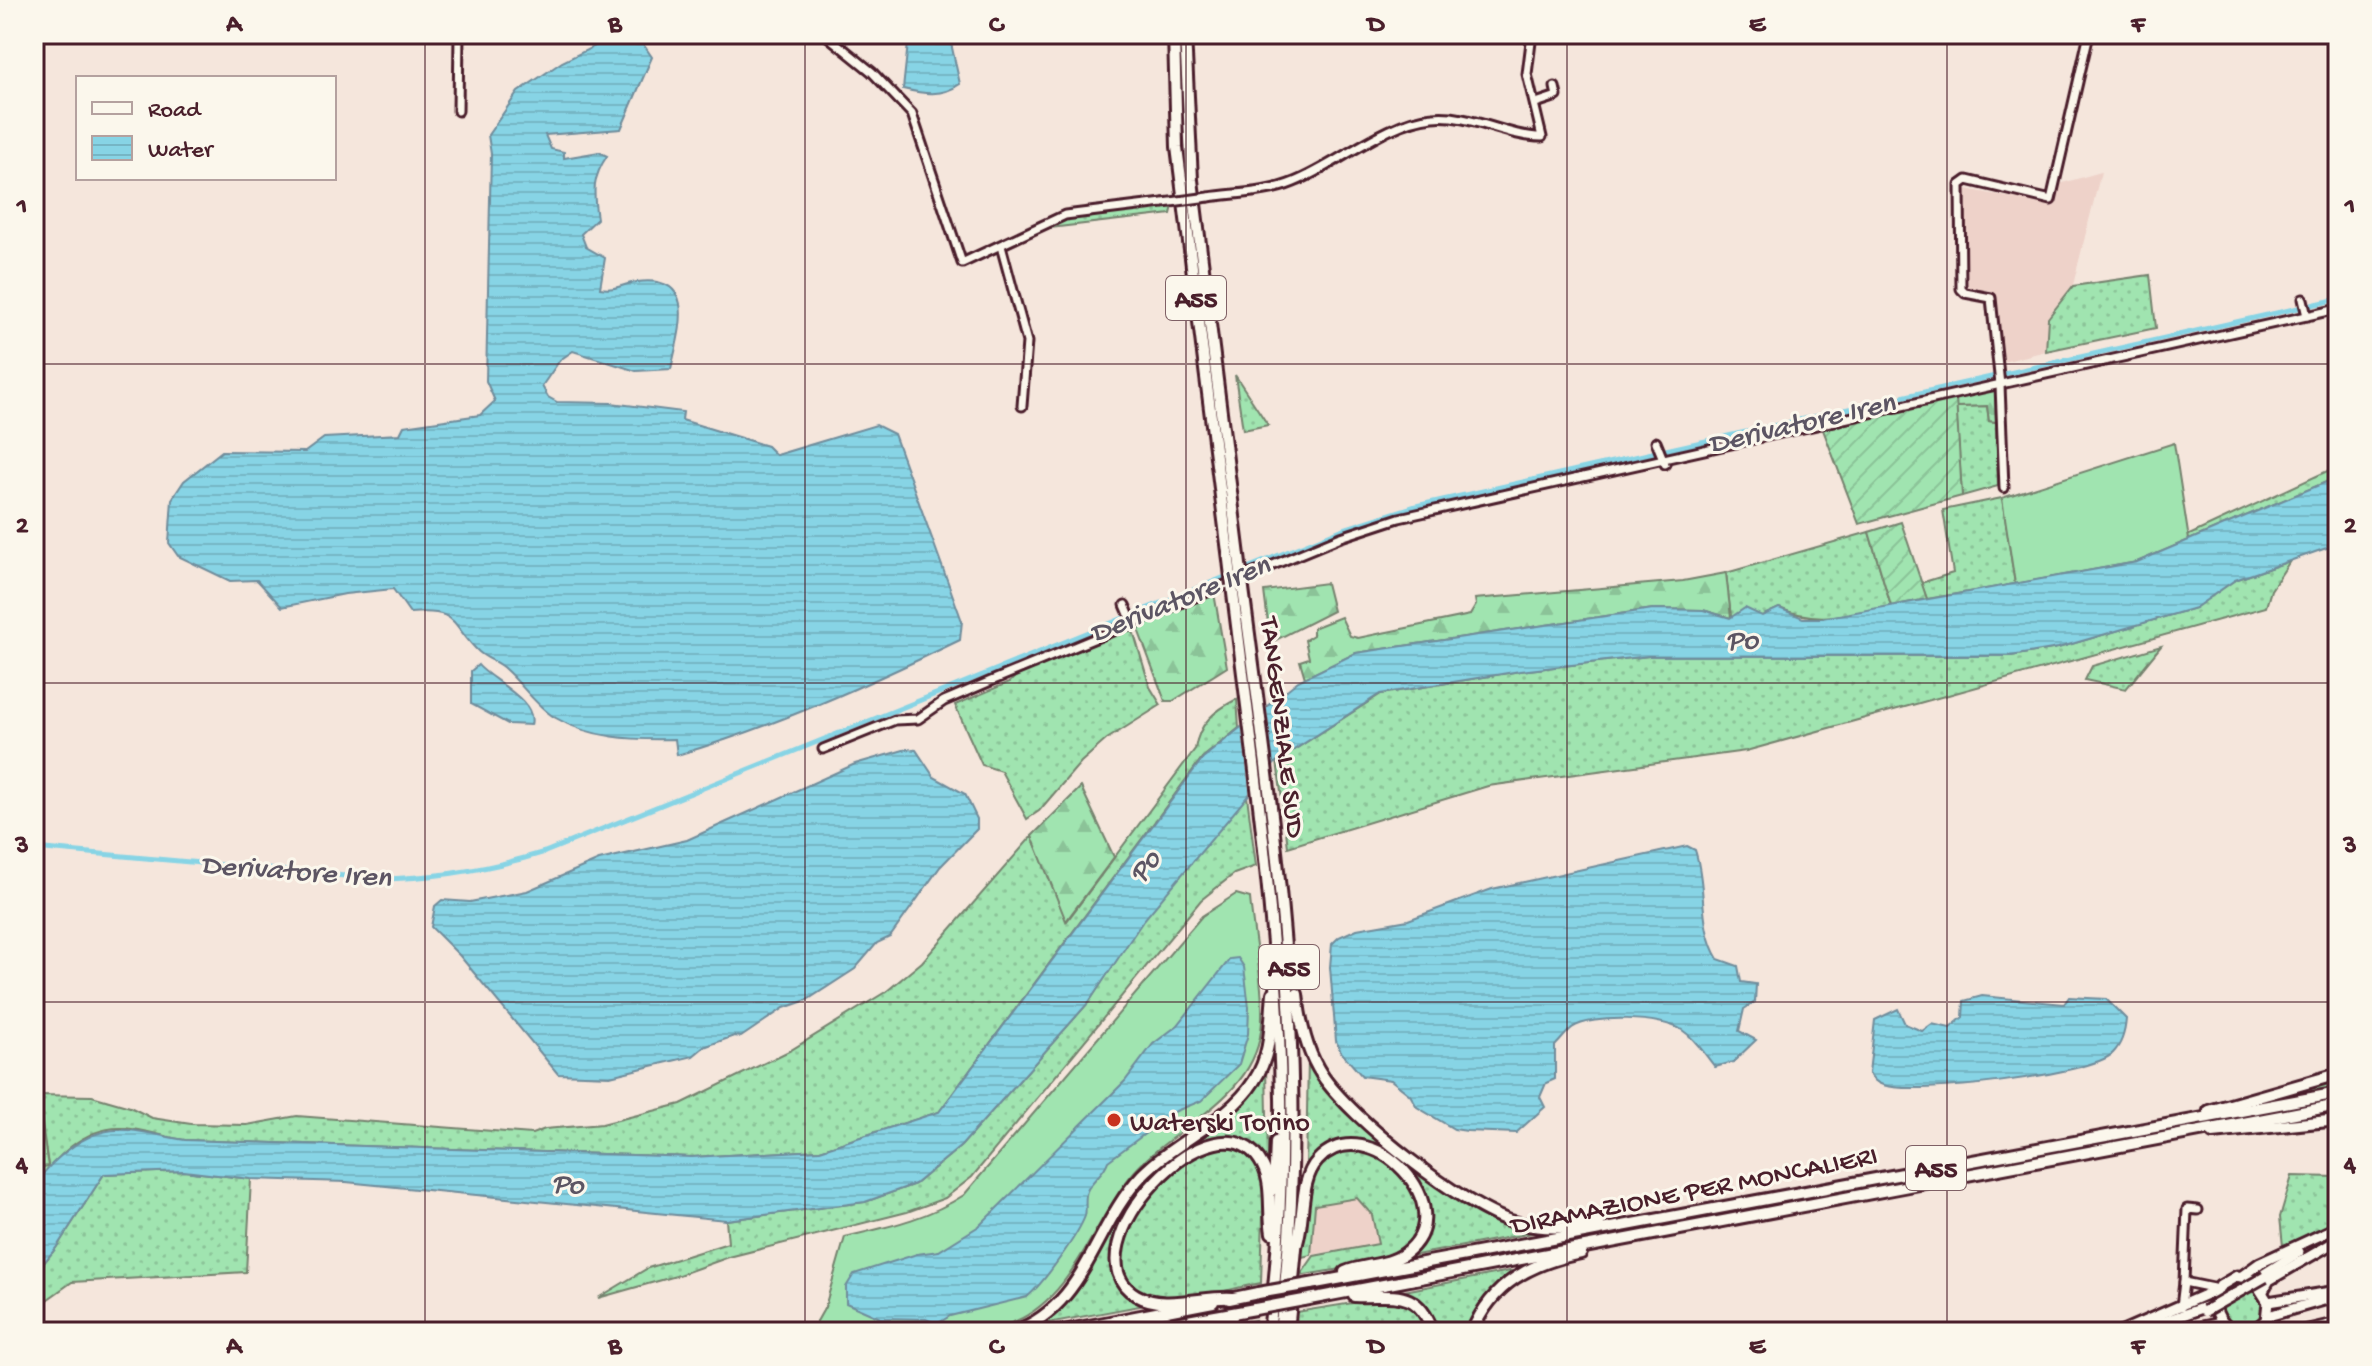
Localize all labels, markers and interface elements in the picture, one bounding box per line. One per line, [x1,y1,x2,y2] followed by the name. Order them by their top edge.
[225,11,243,42] text: A
[607,11,623,42] text: B
[989,11,1006,42] text: C
[1366,11,1386,42] text: D
[1749,11,1767,42] text: E
[2130,11,2146,42] text: F
[76,76,336,180] legend
[148,97,202,126] text: Road
[148,137,215,166] text: Water
[16,193,27,224] text: 1
[2344,193,2355,224] text: 1
[1166,276,1226,320] road number: A55
[1705,387,1900,464] water label: Derivatore Iren
[16,512,29,543] text: 2
[2344,512,2357,543] text: 2
[1086,549,1276,653] water label: Derivatore Iren
[1250,613,1311,840] street label: TANGENZIALE SUD
[1726,625,1760,660] water label: Po
[14,832,29,863] text: 3
[2342,832,2357,863] text: 3
[1123,843,1171,891] water label: Po
[199,849,393,898] water label: Derivatore Iren
[1259,945,1319,989] road number: A55
[1130,1108,1310,1141] place label: Waterski Torino
[1105,1111,1123,1129] marker: Waterski Torino
[1507,1141,1881,1245] street label: DIRAMAZIONE PER MONCALIERI
[1906,1146,1966,1190] road number: A55
[15,1151,29,1182] text: 4
[2343,1151,2357,1182] text: 4
[550,1168,587,1205] water label: Po
[225,1333,243,1364] text: A
[607,1333,623,1364] text: B
[989,1333,1006,1364] text: C
[1366,1333,1386,1364] text: D
[1749,1333,1767,1364] text: E
[2130,1333,2146,1364] text: F

